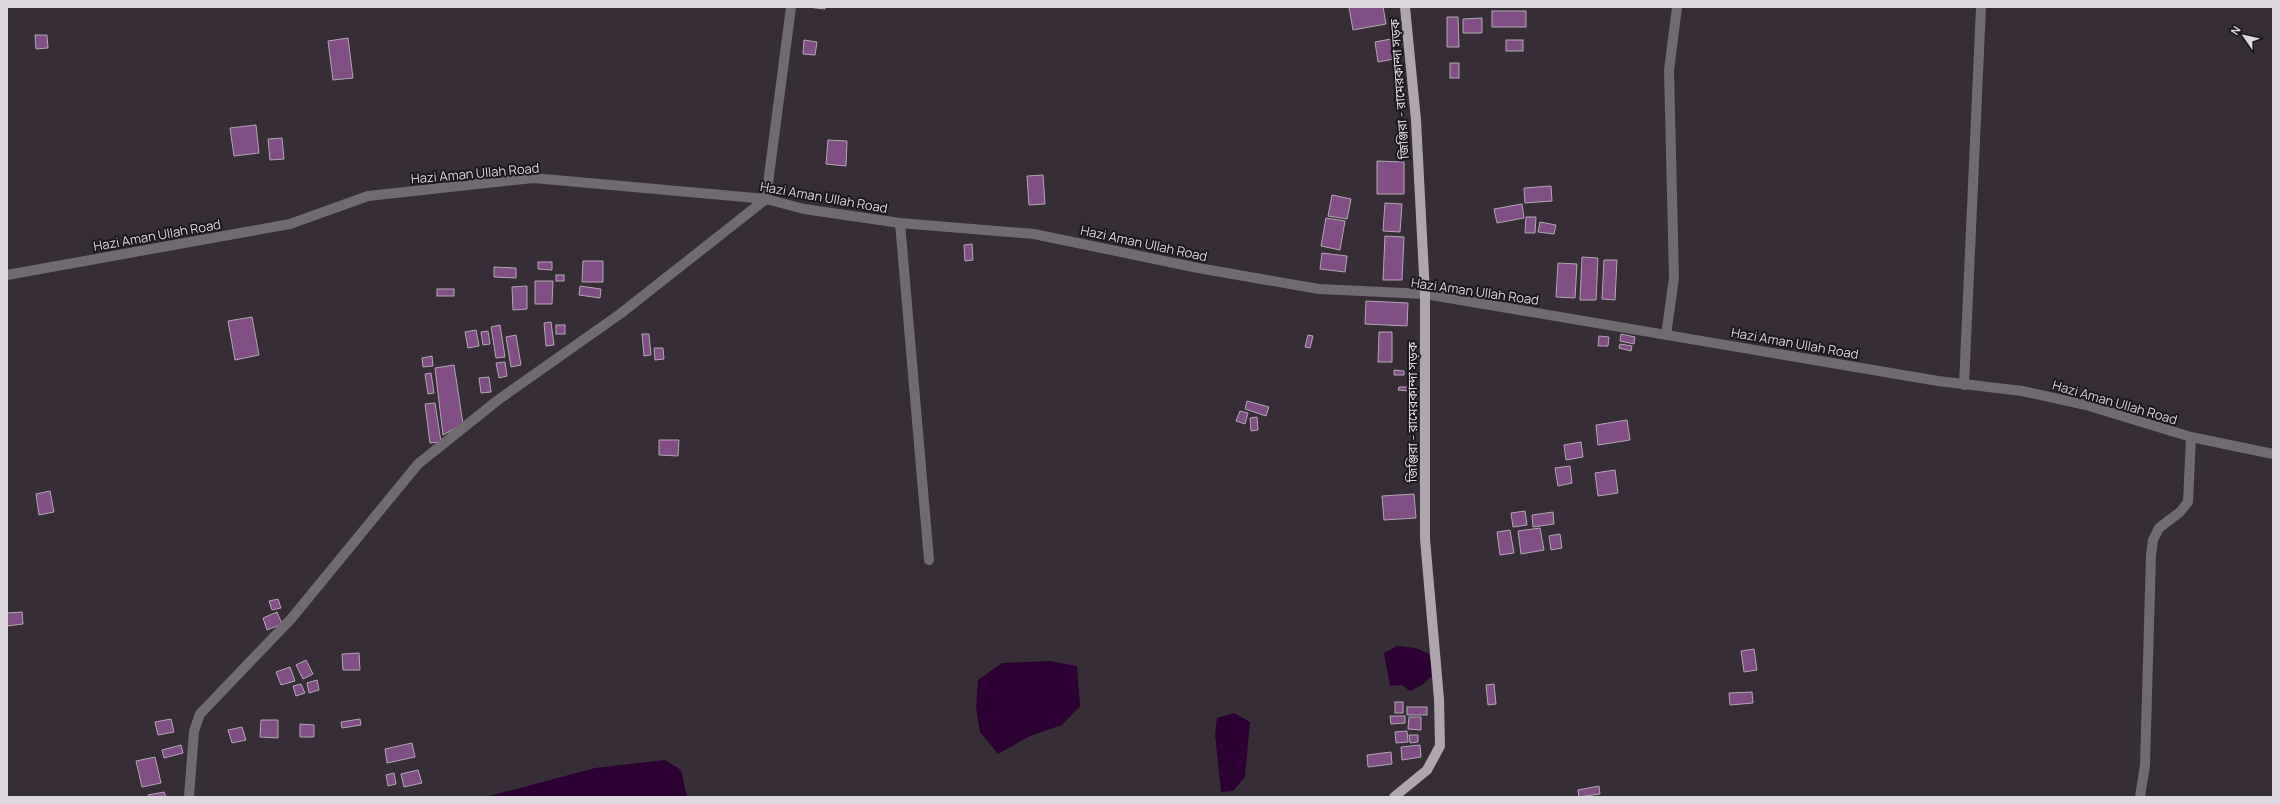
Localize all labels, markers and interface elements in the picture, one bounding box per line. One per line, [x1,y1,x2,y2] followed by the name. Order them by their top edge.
[2224,16,2264,56] north arrow
[1385,18,1413,161] street label: জিঞ্জিরা - রামেরকান্দা সড়ক
[2227,23,2244,38] text: N
[410,158,540,188] street label: Hazi Aman Ullah Road
[759,177,889,217] street label: Hazi Aman Ullah Road
[92,215,222,255] street label: Hazi Aman Ullah Road
[1079,221,1209,265] street label: Hazi Aman Ullah Road
[1410,273,1540,309] street label: Hazi Aman Ullah Road
[1730,323,1860,363] street label: Hazi Aman Ullah Road
[1403,341,1421,483] street label: জিঞ্জিরা - রামেরকান্দা সড়ক
[2051,376,2179,428] street label: Hazi Aman Ullah Road

